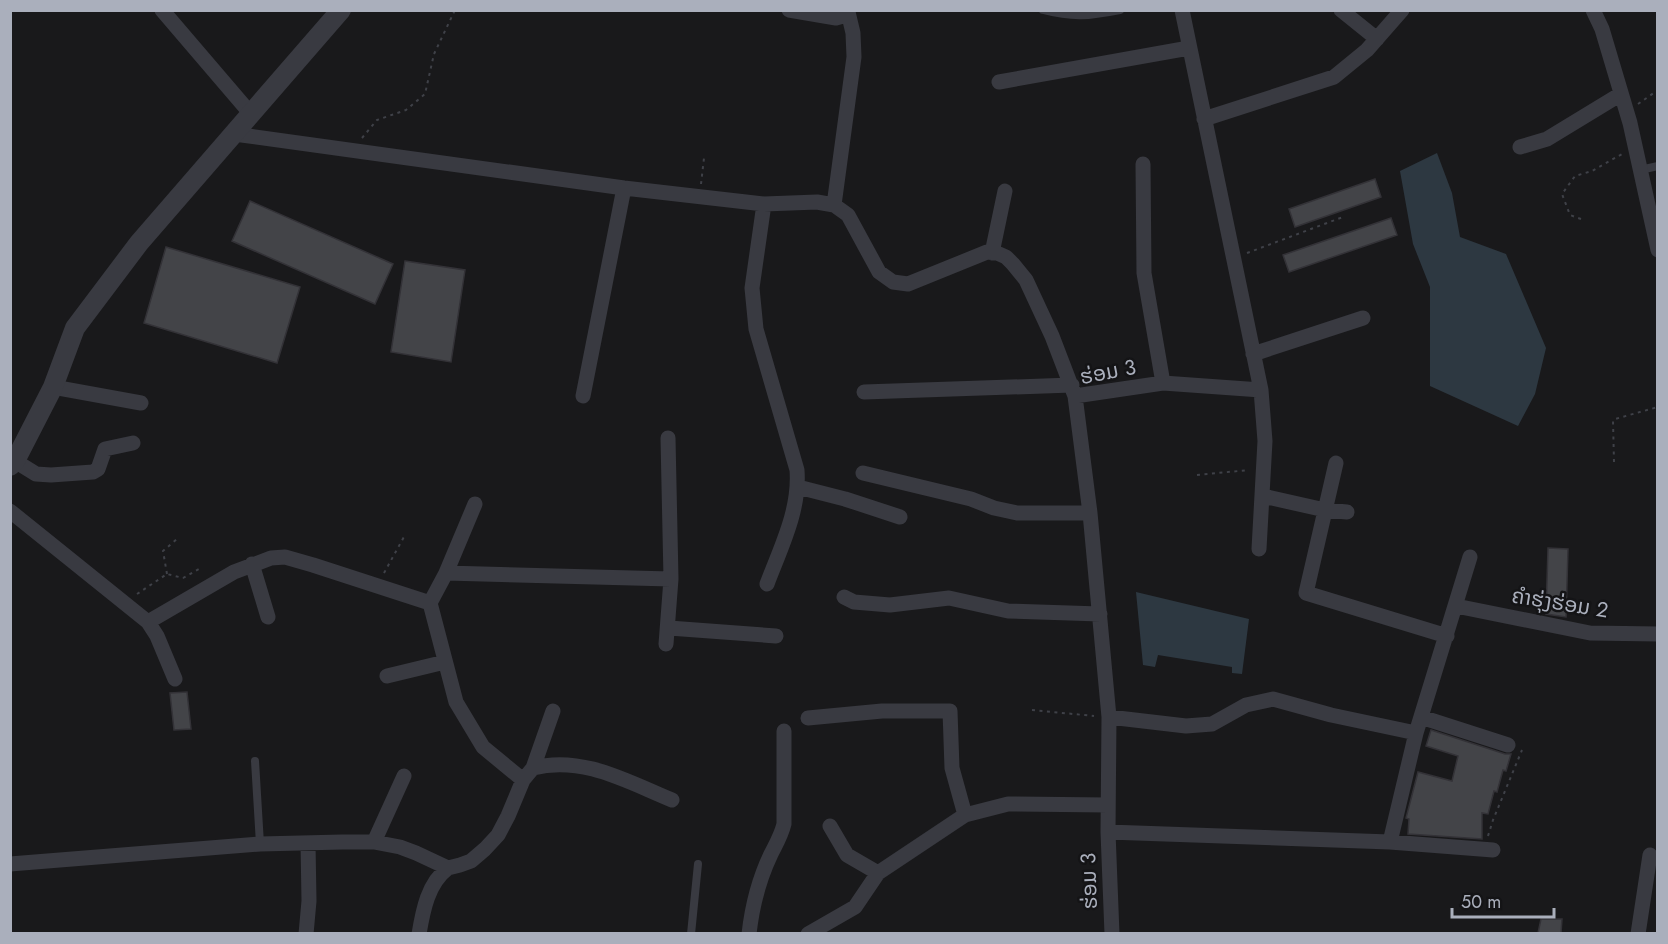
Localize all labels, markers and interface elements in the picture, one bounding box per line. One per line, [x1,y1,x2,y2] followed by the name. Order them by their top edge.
[1077,352,1139,392] street label: ຮ່ອມ 3
[1510,581,1610,625] street label: ຄໍາຮຸ່ງຮ່ອມ 2
[1073,852,1105,910] street label: ຮ່ອມ 3
[1452,881,1554,919] scale bar
[1461,889,1501,915] text: 50 m

